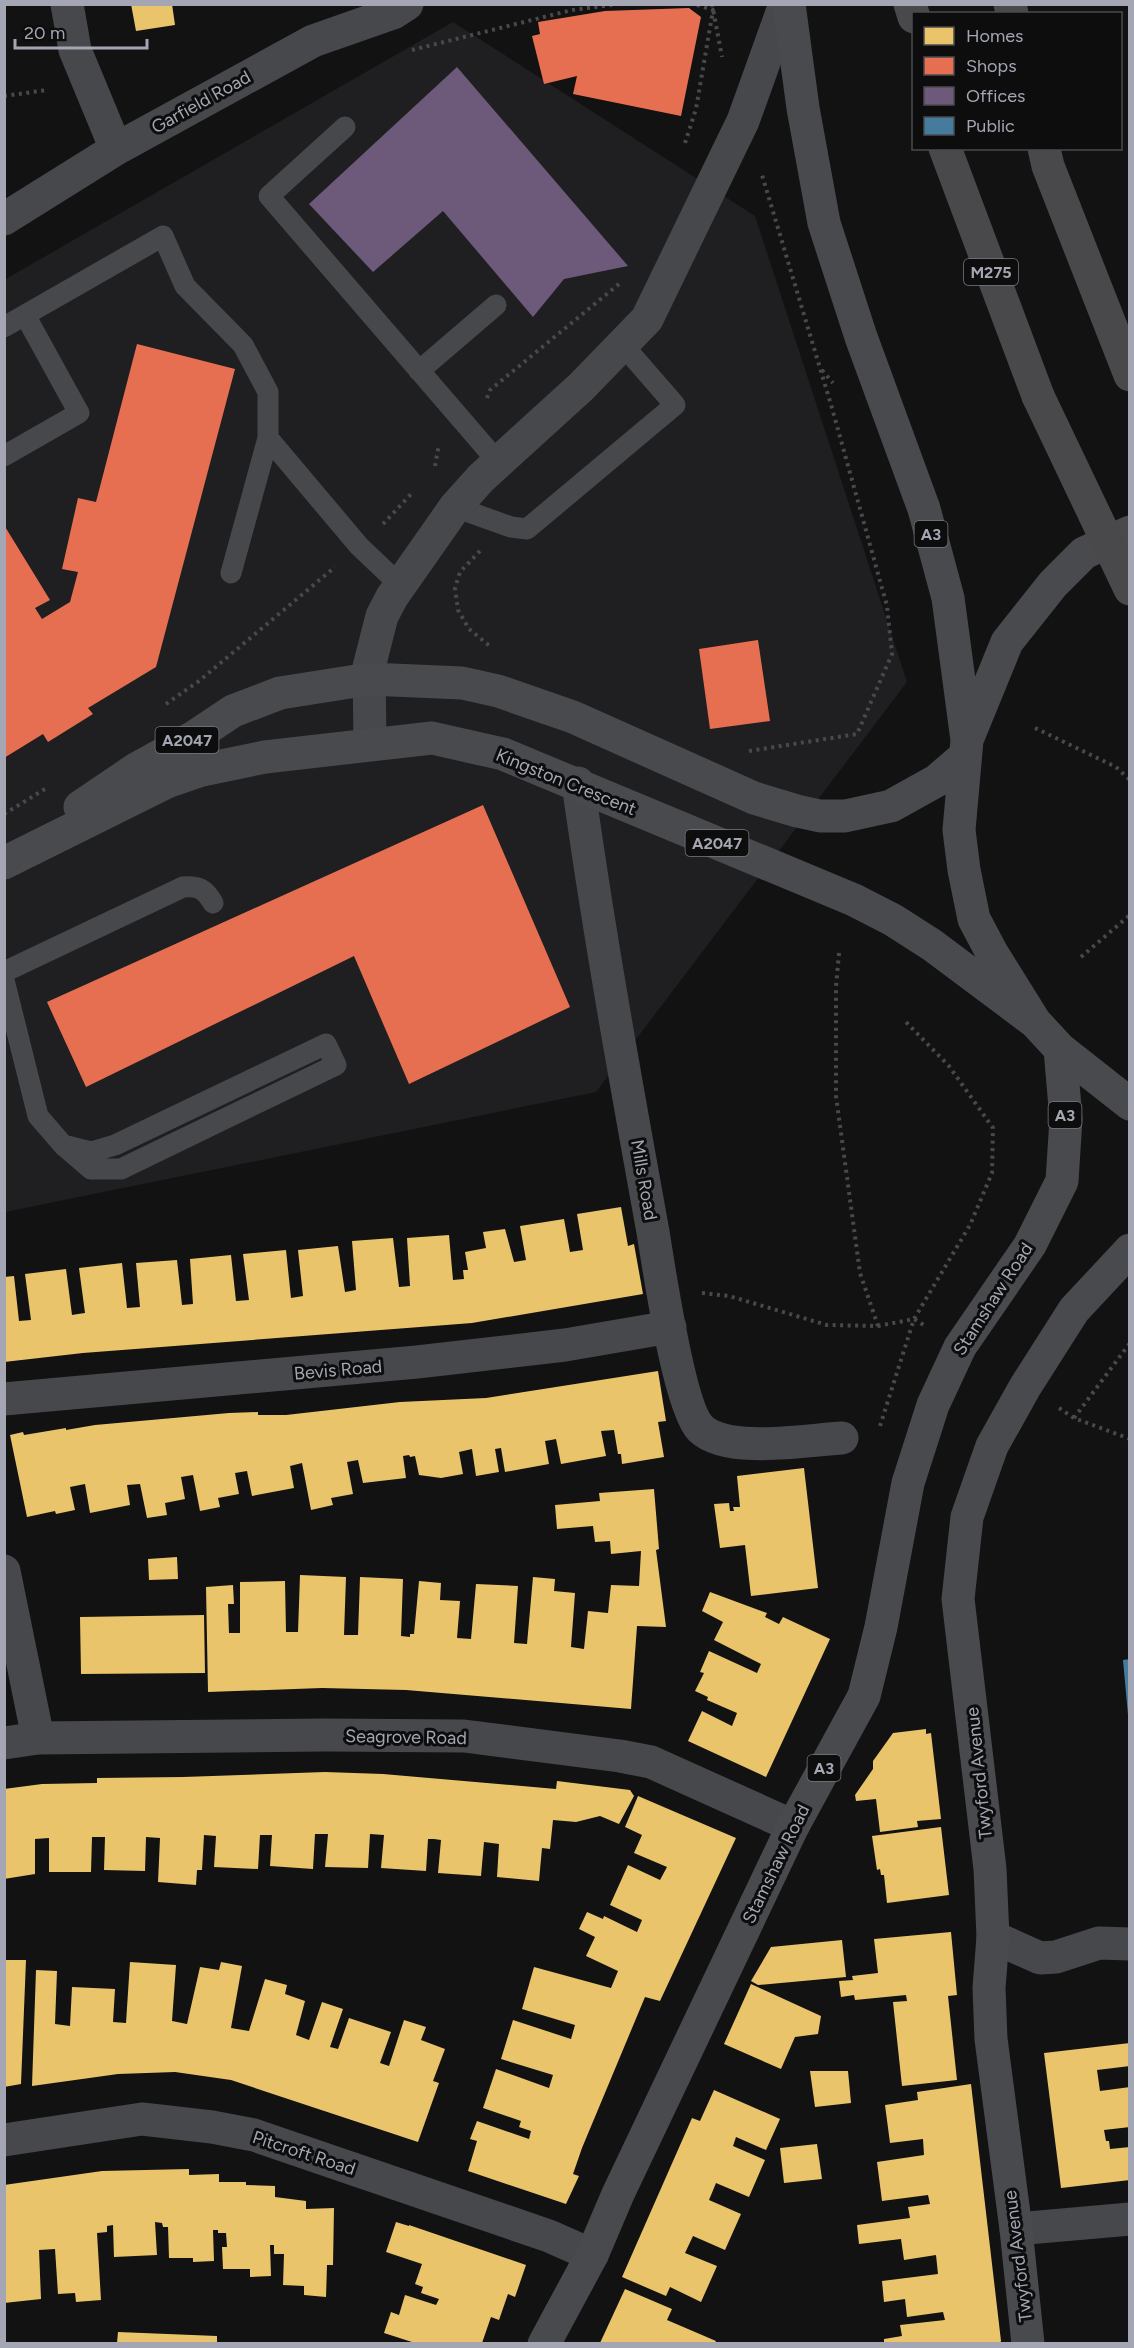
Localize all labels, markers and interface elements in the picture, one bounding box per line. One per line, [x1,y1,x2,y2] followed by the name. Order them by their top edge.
[15,12,147,50] scale bar
[912,12,1122,150] legend
[24,22,65,44] text: 20 m
[966,25,1024,47] text: Homes
[966,55,1017,77] text: Shops
[148,66,254,138] street label: Garfield Road
[966,85,1025,107] text: Offices
[966,115,1015,137] text: Public
[964,259,1018,285] road number: M275
[914,521,948,547] road number: A3
[156,727,219,753] road number: A2047
[493,744,640,820] street label: Kingston Crescent
[686,830,748,856] road number: A2047
[1048,1102,1082,1128] road number: A3
[626,1138,662,1222] street label: Mills Road
[948,1239,1038,1359] street label: Stamshaw Road
[293,1355,383,1385] street label: Bevis Road
[961,1706,997,1840] street label: Twyford Avenue
[345,1725,467,1749] street label: Seagrove Road
[808,1755,840,1781] road number: A3
[738,1801,814,1927] street label: Stamshaw Road
[250,2126,358,2180] street label: Pitcroft Road
[999,2189,1037,2323] street label: Twyford Avenue

